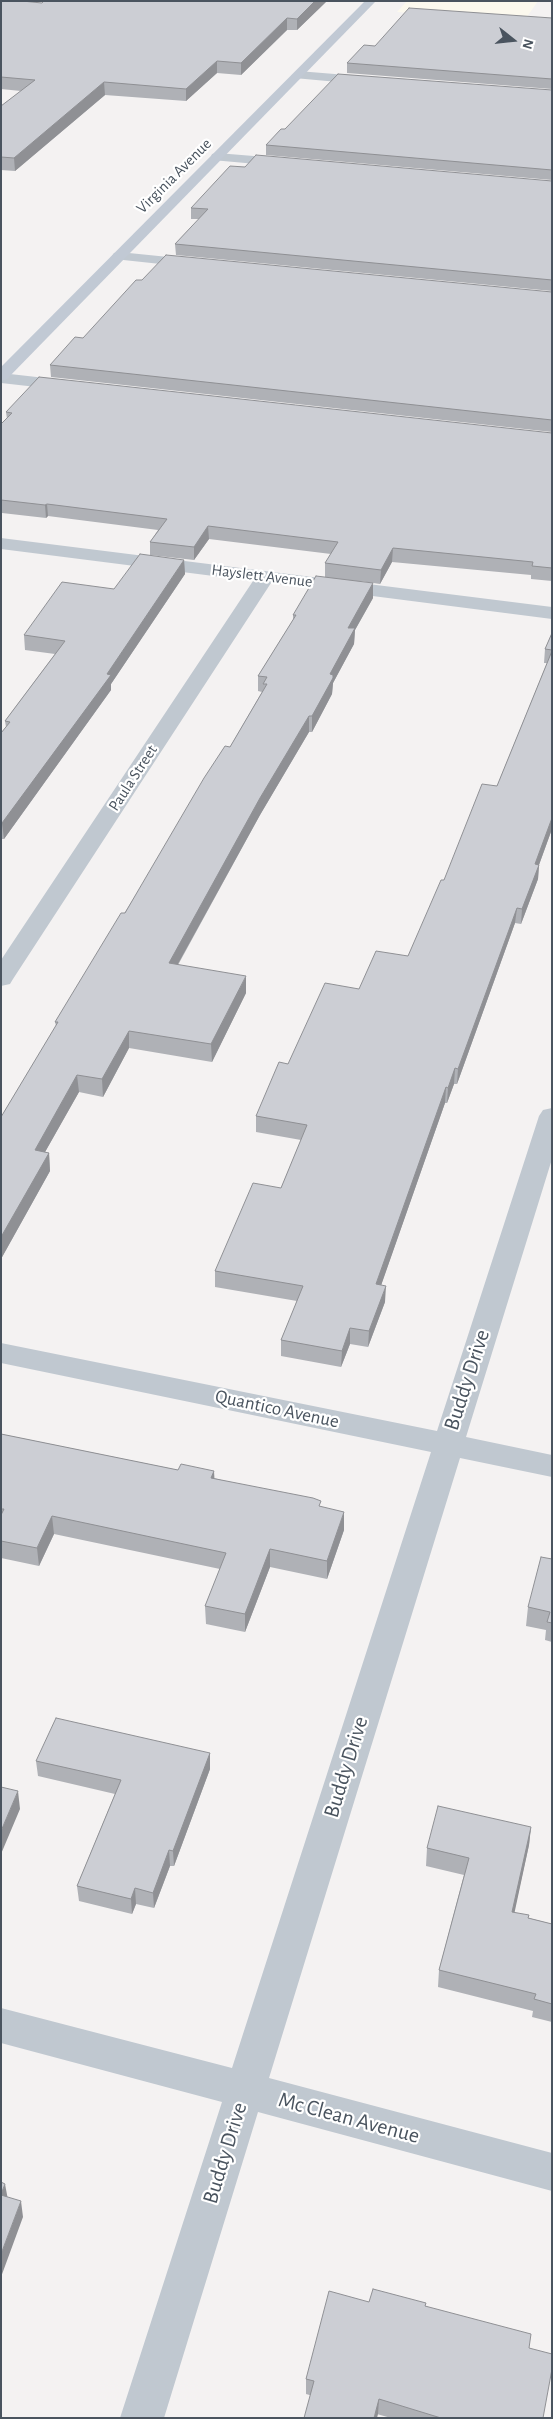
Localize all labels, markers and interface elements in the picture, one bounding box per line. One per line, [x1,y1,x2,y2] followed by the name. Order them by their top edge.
[488,15,538,65] north arrow
[519,38,535,51] text: N
[132,134,216,218] street label: Virginia Avenue
[211,560,313,592] street label: Hayslett Avenue
[104,741,162,815] street label: Paula Street
[438,1326,496,1434] street label: Buddy Drive
[213,1385,341,1433] street label: Quantico Avenue
[318,1713,374,1821] street label: Buddy Drive
[276,2086,422,2150] street label: Mc Clean Avenue
[197,2099,253,2207] street label: Buddy Drive

